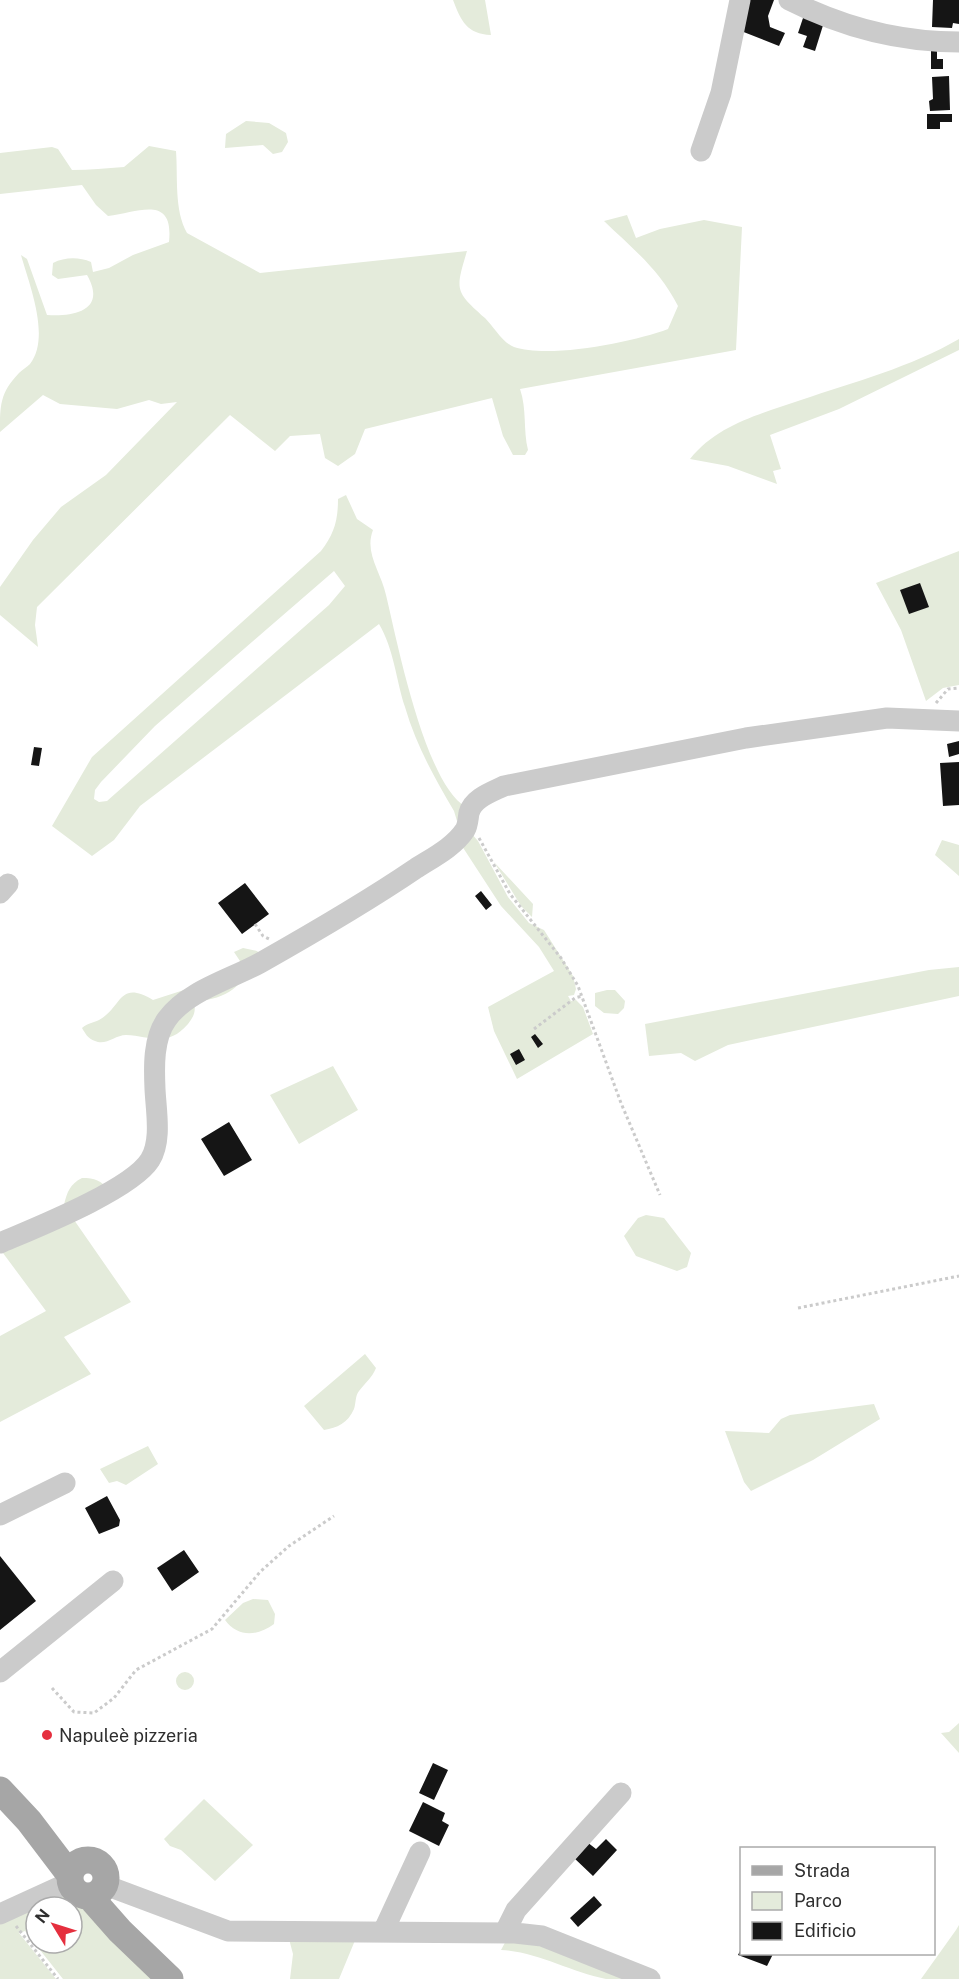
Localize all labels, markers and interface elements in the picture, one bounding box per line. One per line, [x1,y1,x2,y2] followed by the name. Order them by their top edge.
[59,1725,198,1746] place label: Napuleè pizzeria
[40,1728,54,1742] marker: Napuleè pizzeria
[740,1847,935,1955] legend
[794,1860,850,1881] text: Strada
[794,1890,842,1911] text: Parco
[24,1895,84,1955] north arrow
[31,1905,54,1927] text: N
[794,1920,856,1941] text: Edificio

